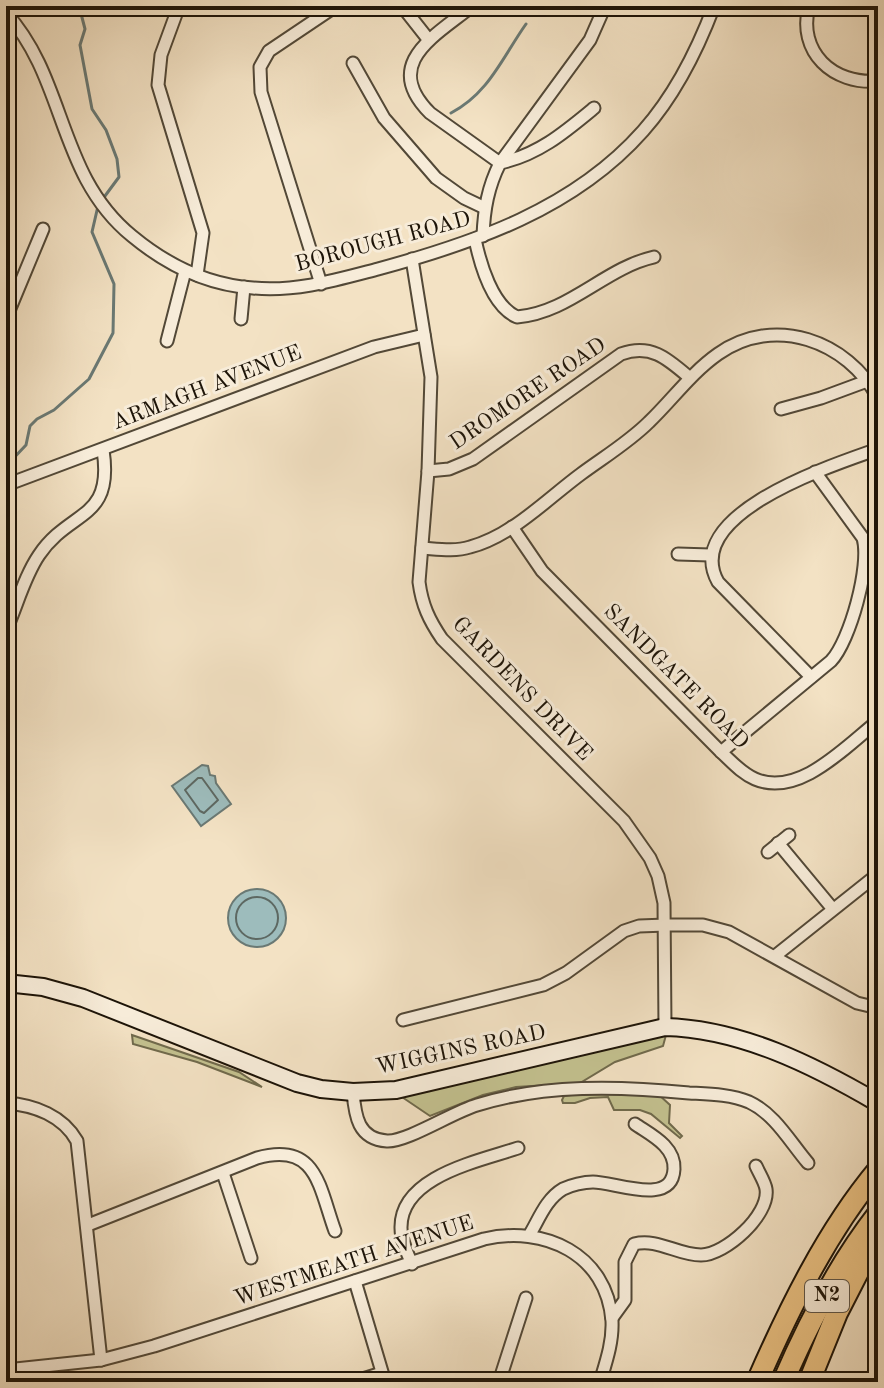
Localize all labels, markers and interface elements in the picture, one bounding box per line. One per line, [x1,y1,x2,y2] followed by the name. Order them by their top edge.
[293,208,473,276] street label: BOROUGH ROAD
[446,334,610,454] street label: DROMORE ROAD
[109,342,305,434] street label: ARMAGH AVENUE
[599,600,753,754] street label: SANDGATE ROAD
[448,613,596,765] street label: GARDENS DRIVE
[374,1021,548,1079] street label: WIGGINS ROAD
[232,1212,476,1310] street label: WESTMEATH AVENUE
[805,1280,849,1312] road number: N2

